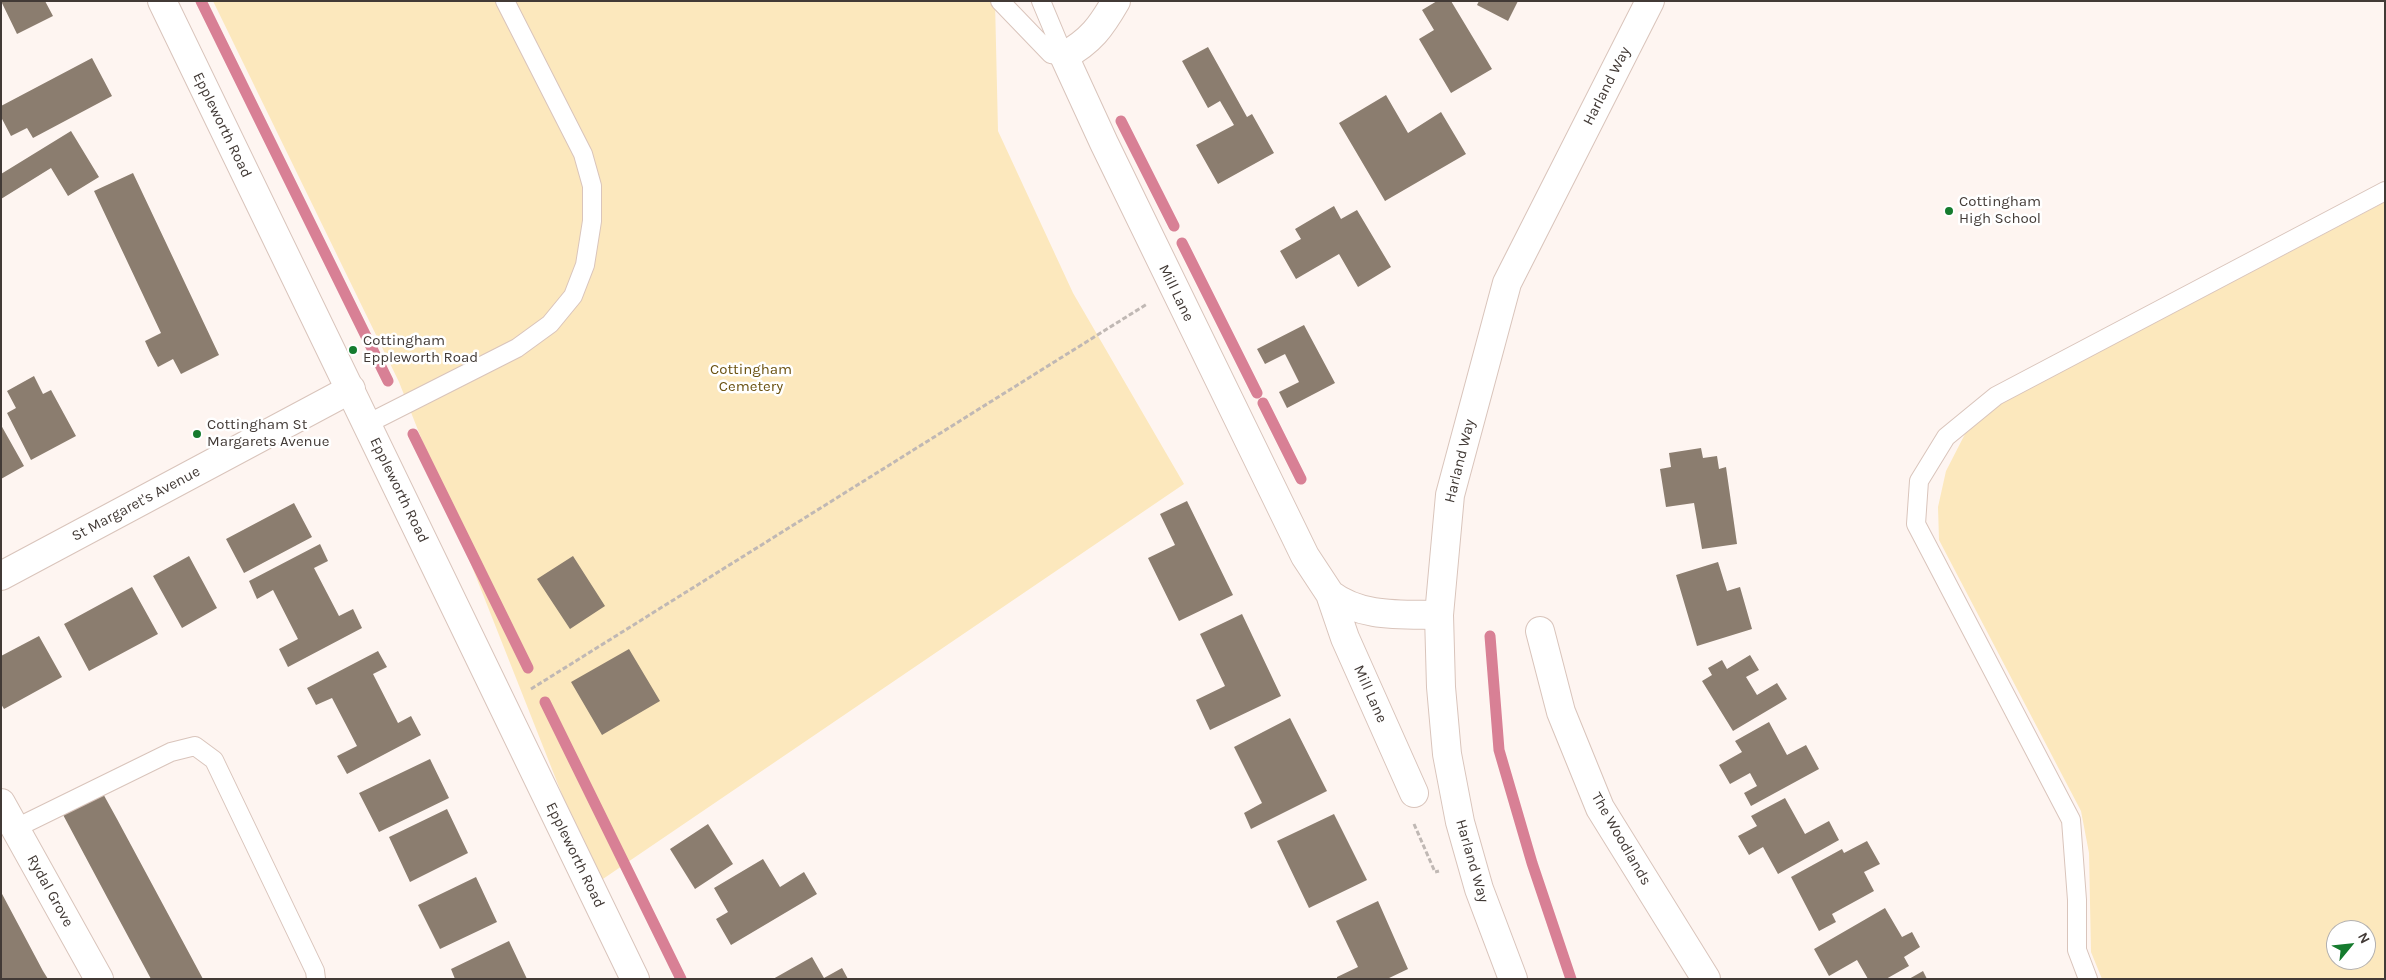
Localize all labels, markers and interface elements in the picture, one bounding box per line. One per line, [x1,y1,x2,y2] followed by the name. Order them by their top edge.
[1579,44,1635,128] street label: Harland Way
[189,69,255,181] street label: Eppleworth Road
[1959,193,2041,228] place label: Cottingham High School
[1943,205,1955,217] marker: Cottingham High School
[1155,262,1197,324] street label: Mill Lane
[363,332,478,367] place label: Cottingham Eppleworth Road
[347,344,359,356] marker: Cottingham Eppleworth Road
[710,361,792,396] park label: Cottingham Cemetery
[207,416,329,451] place label: Cottingham St Margarets Avenue
[1441,417,1479,505] street label: Harland Way
[191,428,203,440] marker: Cottingham St Margarets Avenue
[366,434,432,546] street label: Eppleworth Road
[69,463,203,545] street label: St Margaret's Avenue
[1349,662,1391,726] street label: Mill Lane
[1587,789,1655,889] street label: The Woodlands
[542,799,608,911] street label: Eppleworth Road
[1452,817,1492,905] street label: Harland Way
[23,852,77,930] street label: Rydal Grove
[2326,920,2376,970] north arrow
[2354,930,2374,947] text: N

